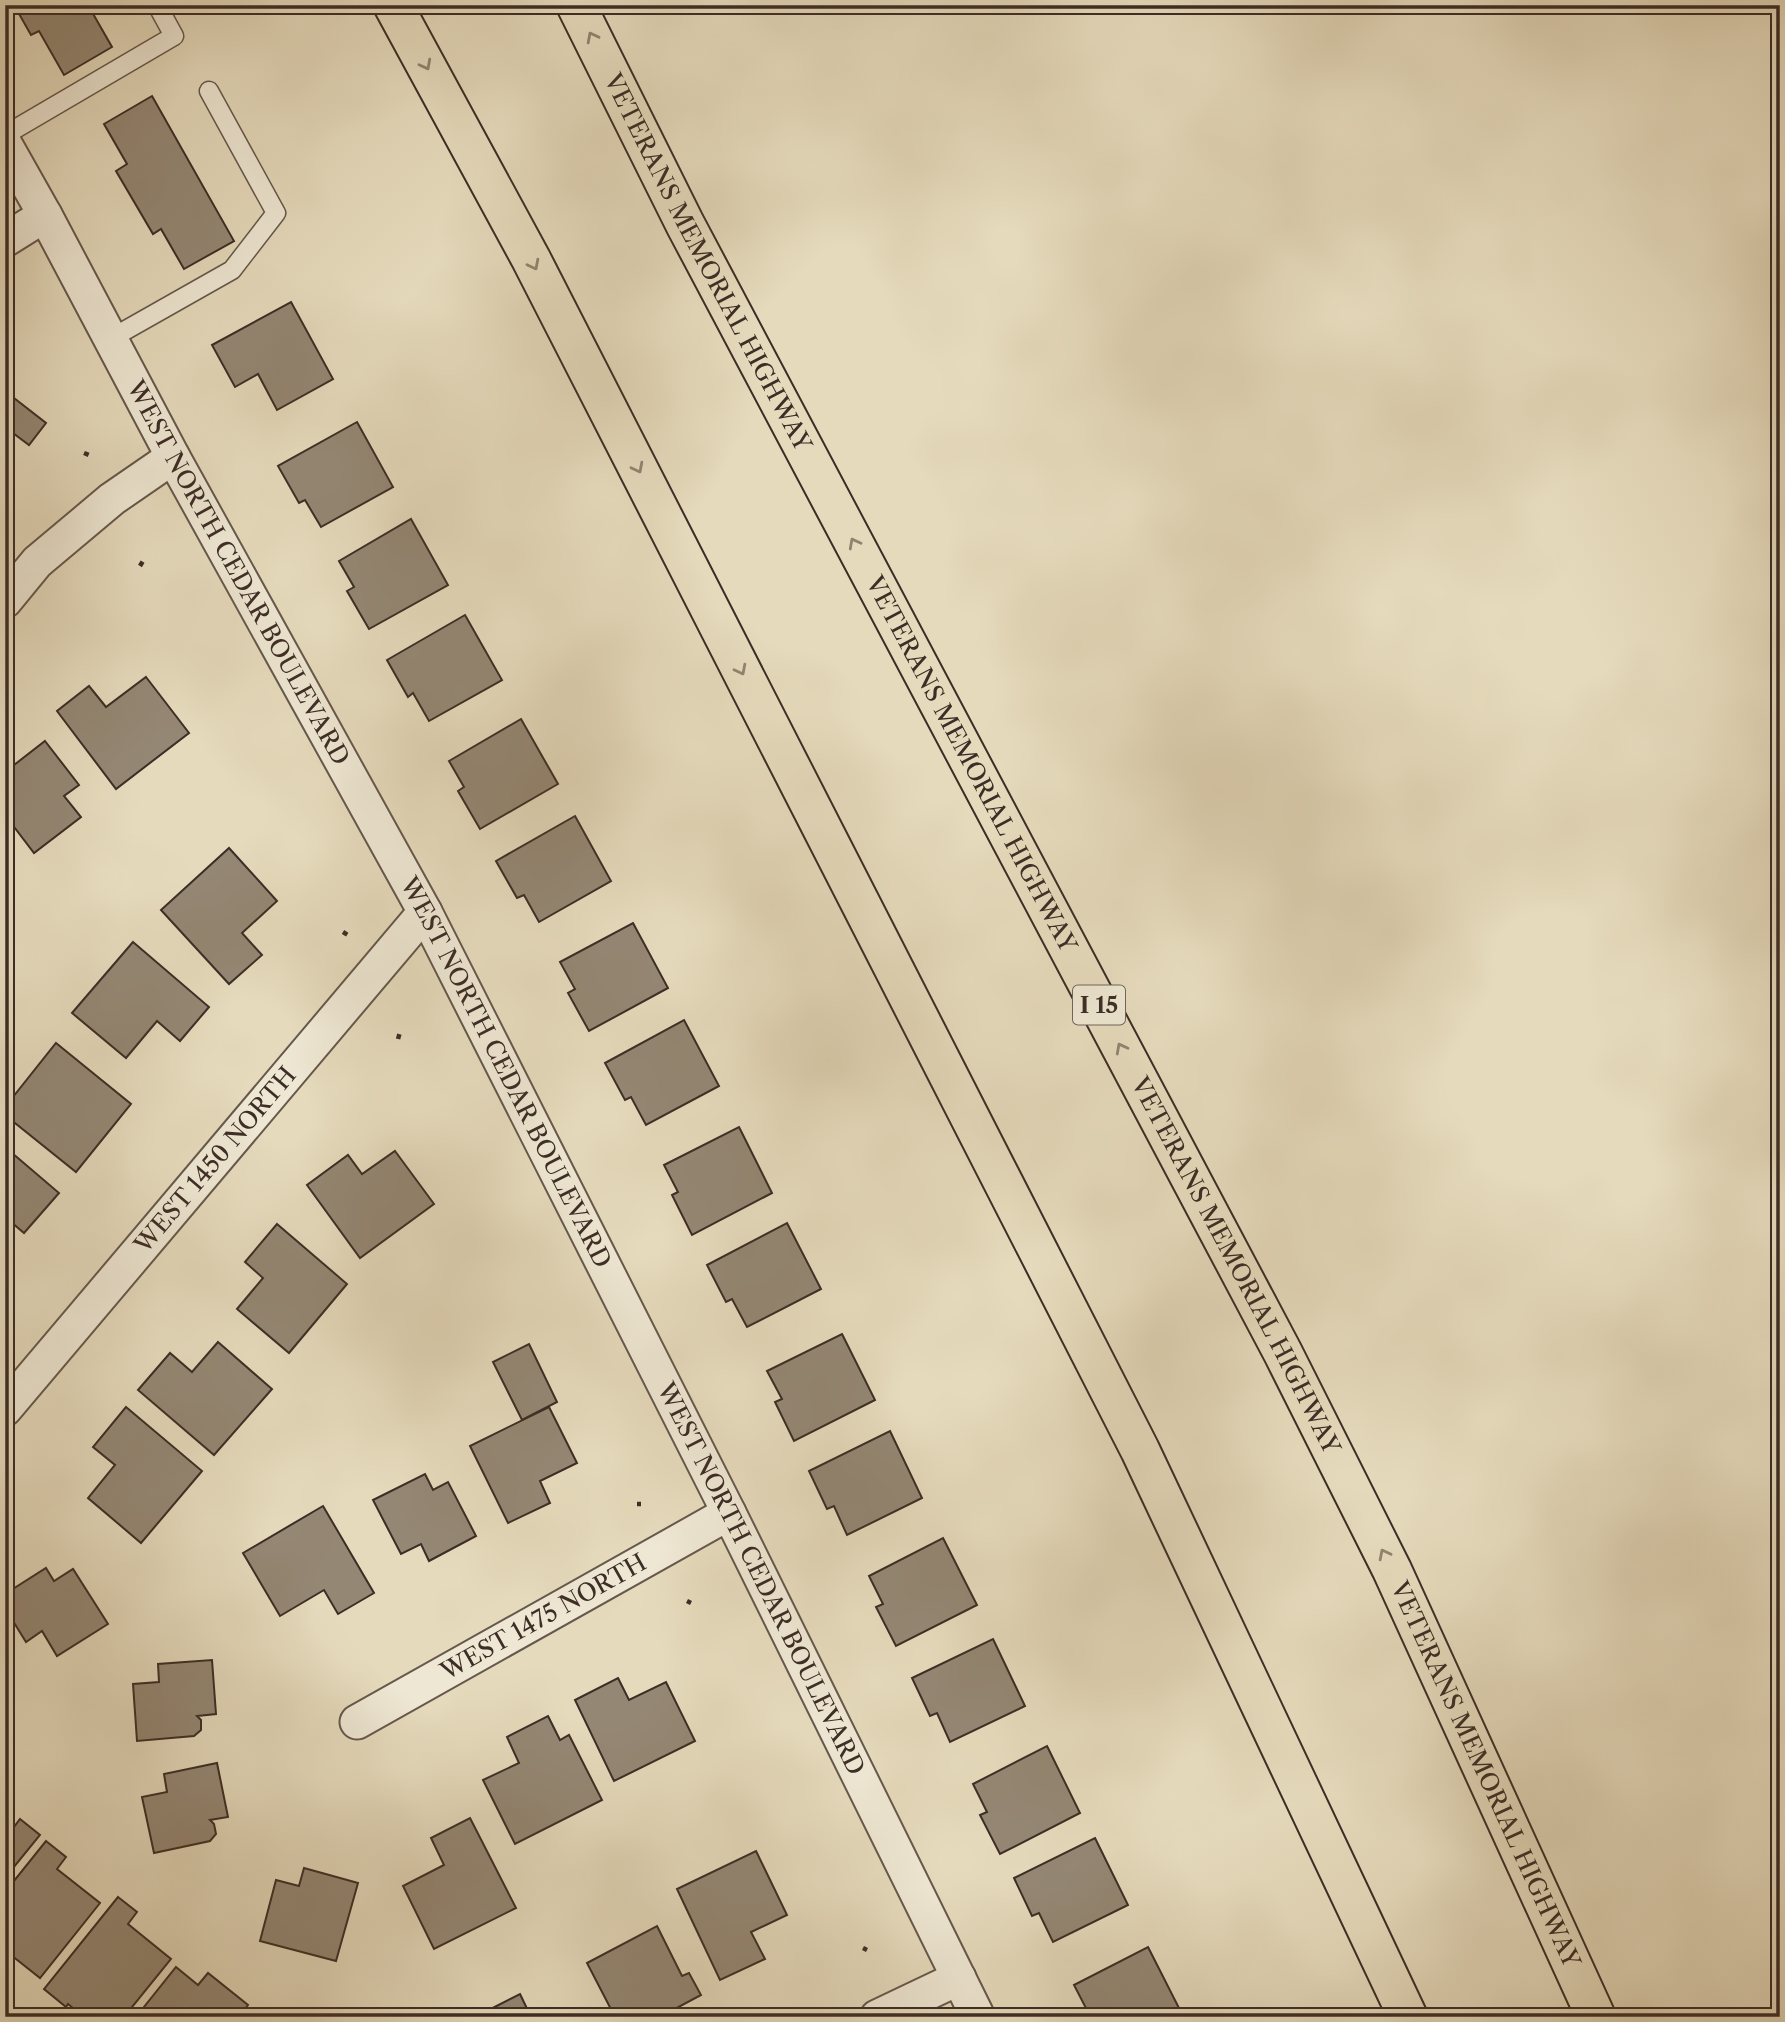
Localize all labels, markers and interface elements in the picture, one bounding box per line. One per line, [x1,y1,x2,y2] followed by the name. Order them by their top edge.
[586,32,600,44] one-way arrow
[417,58,431,70] one-way arrow
[598,67,818,457] street label: VETERANS MEMORIAL HIGHWAY
[525,258,539,270] one-way arrow
[121,374,356,770] street label: WEST NORTH CEDAR BOULEVARD
[629,461,643,473] one-way arrow
[849,538,862,551] one-way arrow
[860,570,1084,958] street label: VETERANS MEMORIAL HIGHWAY
[733,663,747,675] one-way arrow
[394,871,618,1272] street label: WEST NORTH CEDAR BOULEVARD
[1073,986,1125,1024] road number: I 15
[1116,1042,1129,1055] one-way arrow
[128,1061,302,1259] street label: WEST 1450 NORTH
[1125,1071,1347,1460] street label: VETERANS MEMORIAL HIGHWAY
[651,1377,871,1780] street label: WEST NORTH CEDAR BOULEVARD
[435,1547,651,1686] street label: WEST 1475 NORTH
[1379,1549,1393,1561] one-way arrow
[1385,1576,1587,1973] street label: VETERANS MEMORIAL HIGHWAY

